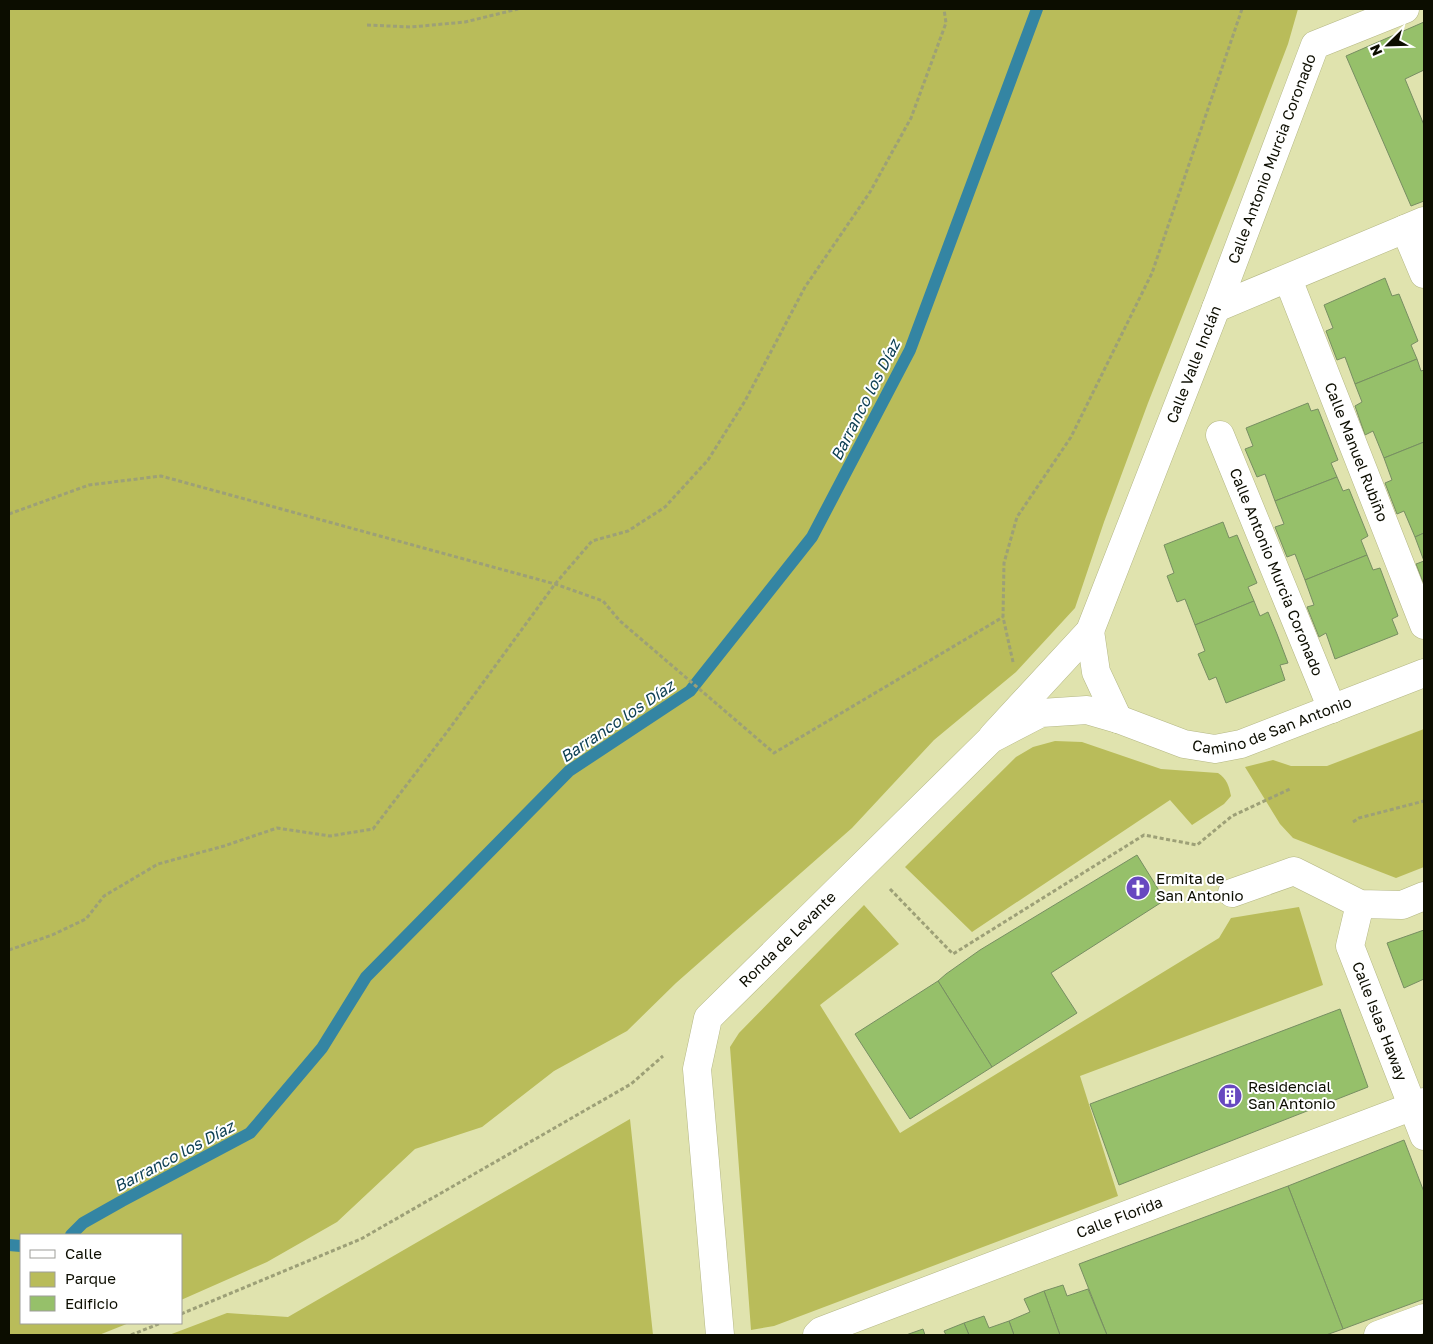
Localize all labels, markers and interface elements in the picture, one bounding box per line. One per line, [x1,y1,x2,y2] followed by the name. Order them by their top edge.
[1363,20,1413,70] north arrow
[1366,42,1385,58] text: N
[1224,51,1319,266] street label: Calle Antonio Murcia Coronado
[1162,303,1224,426] street label: Calle Valle Inclán
[826,335,905,464] water label: Barranco los Díaz
[1322,380,1392,524] street label: Calle Manuel Rubiño
[1226,465,1327,678] street label: Calle Antonio Murcia Coronado
[556,674,679,766] water label: Barranco los Díaz
[1191,692,1354,758] street label: Camino de San Antonio
[1156,869,1243,904] place label: Ermita de San Antonio
[1125,875,1151,901] church icon: Ermita de San Antonio
[735,887,839,990] street label: Ronda de Levante
[1349,959,1412,1084] street label: Calle Islas Haway
[1248,1077,1335,1112] place label: Residencial San Antonio
[1217,1083,1243,1109] building icon: Residencial San Antonio
[111,1115,239,1196] water label: Barranco los Díaz
[1074,1192,1165,1241] street label: Calle Florida
[20,1234,182,1324] legend
[65,1244,102,1262] text: Calle
[65,1269,116,1287] text: Parque
[65,1294,118,1312] text: Edificio

